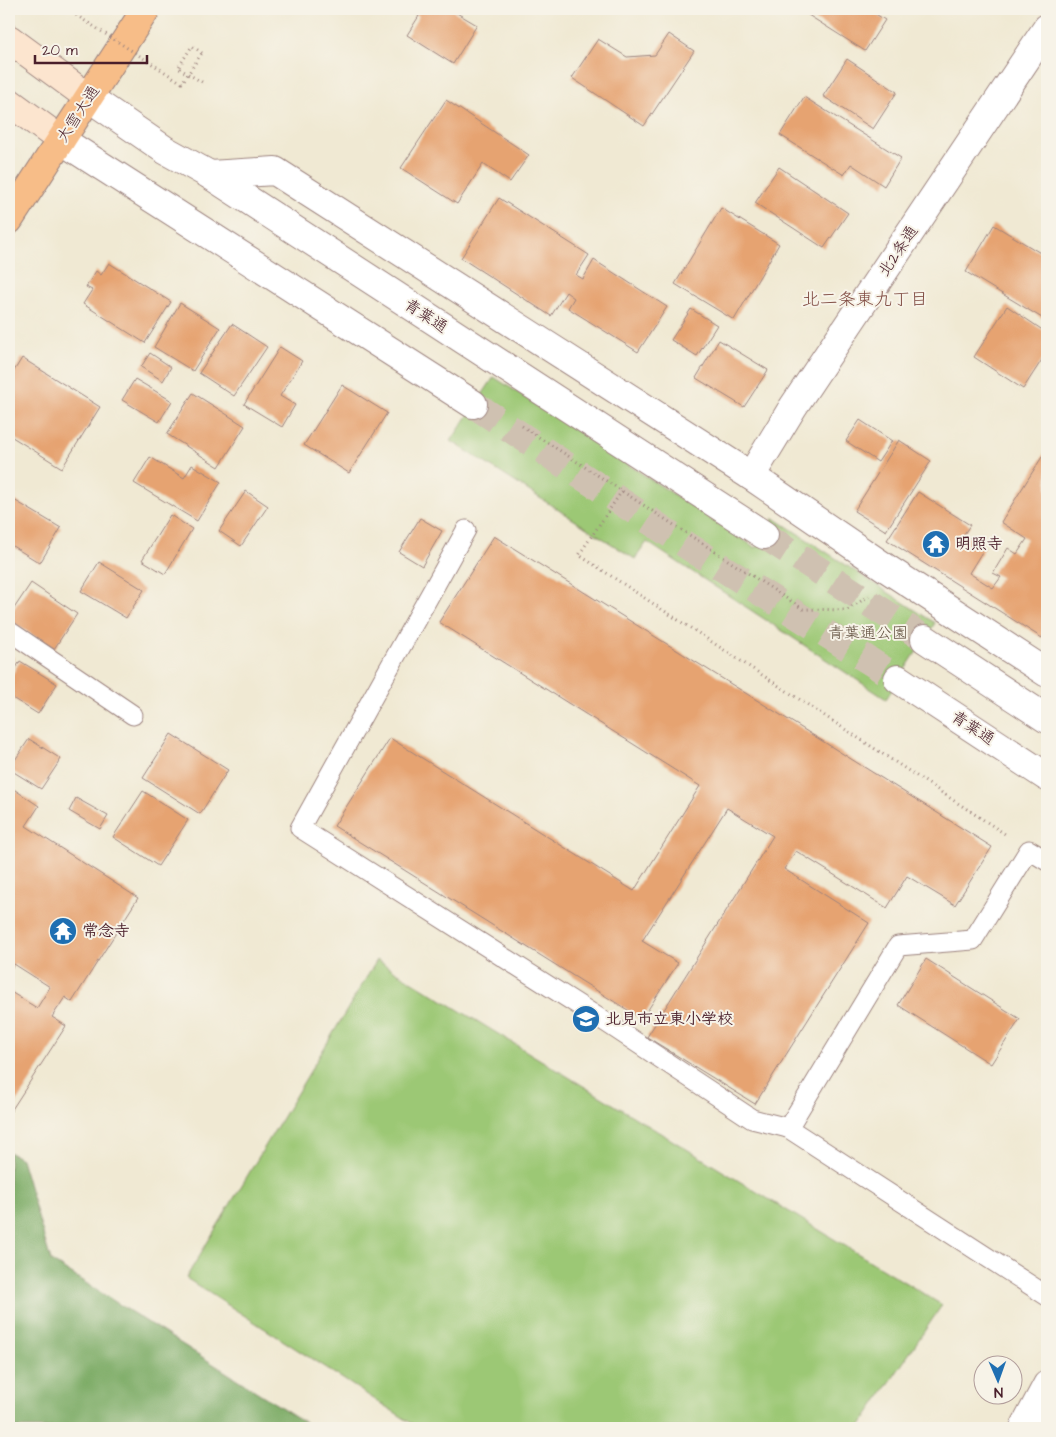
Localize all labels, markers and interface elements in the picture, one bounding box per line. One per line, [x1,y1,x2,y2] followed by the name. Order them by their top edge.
[35,32,148,64] scale bar
[42,40,78,61] text: 20 m
[51,81,105,147] street label: 大雪大通
[873,221,923,281] street label: 北2条通
[802,287,928,312] district label: 北二条東九丁目
[400,294,452,338] street label: 青葉通
[921,529,951,559] temple icon: 明照寺
[955,533,1003,555] place label: 明照寺
[828,622,908,644] park label: 青葉通公園
[947,706,999,750] street label: 青葉通
[48,916,78,946] temple icon: 常念寺
[82,920,130,942] place label: 常念寺
[571,1004,601,1034] school or university icon: 北見市立東小学校
[605,1008,733,1030] place label: 北見市立東小学校
[974,1354,1024,1404] north arrow
[993,1382,1003,1402] text: N

